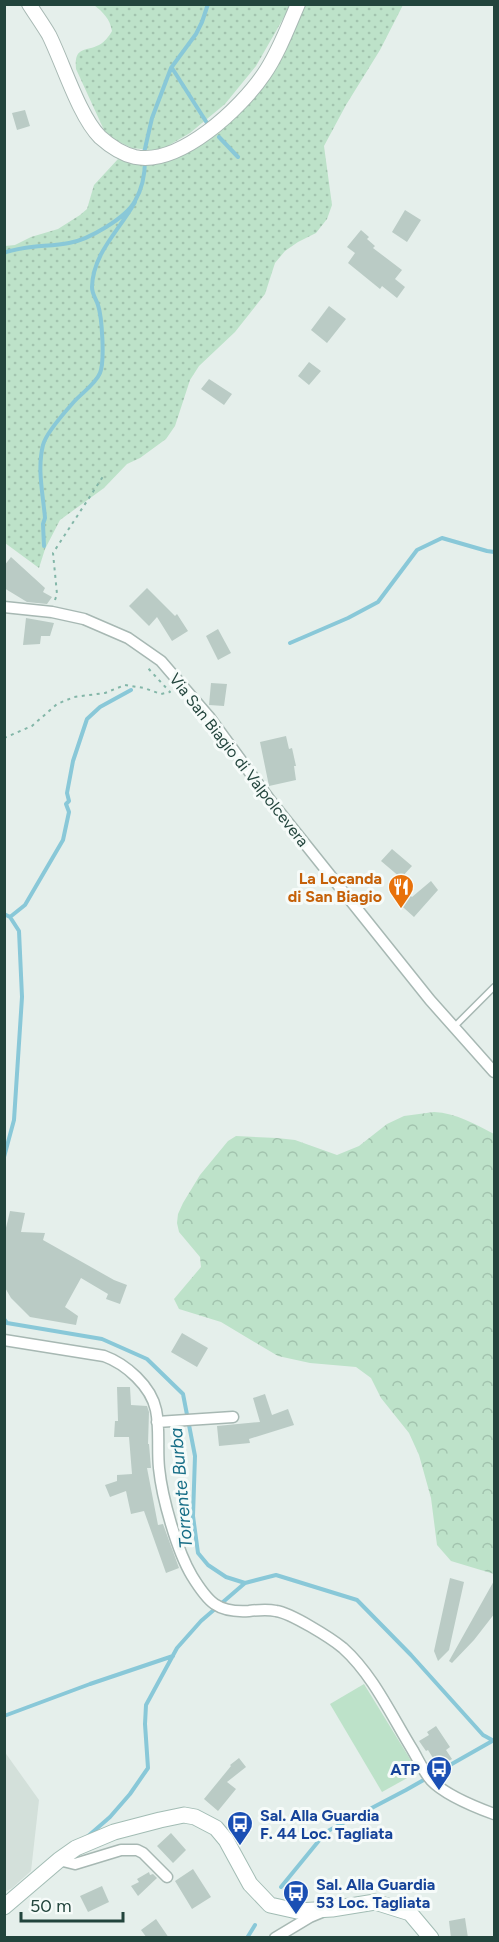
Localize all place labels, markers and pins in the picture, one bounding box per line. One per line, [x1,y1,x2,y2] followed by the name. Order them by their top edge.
[288,869,382,906] place label: La Locanda di San Biagio
[386,872,416,910] restaurant icon: La Locanda di San Biagio
[424,1754,454,1792] bus stop icon: ATP
[390,1760,420,1779] place label: ATP
[260,1806,393,1843] place label: Sal. Alla Guardia F. 44 Loc. Tagliata
[225,1809,255,1847] bus stop icon: Sal. Alla Guardia F. 44 Loc. Tagliata
[316,1875,435,1912] place label: Sal. Alla Guardia 53 Loc. Tagliata
[281,1878,311,1916] bus stop icon: Sal. Alla Guardia 53 Loc. Tagliata

